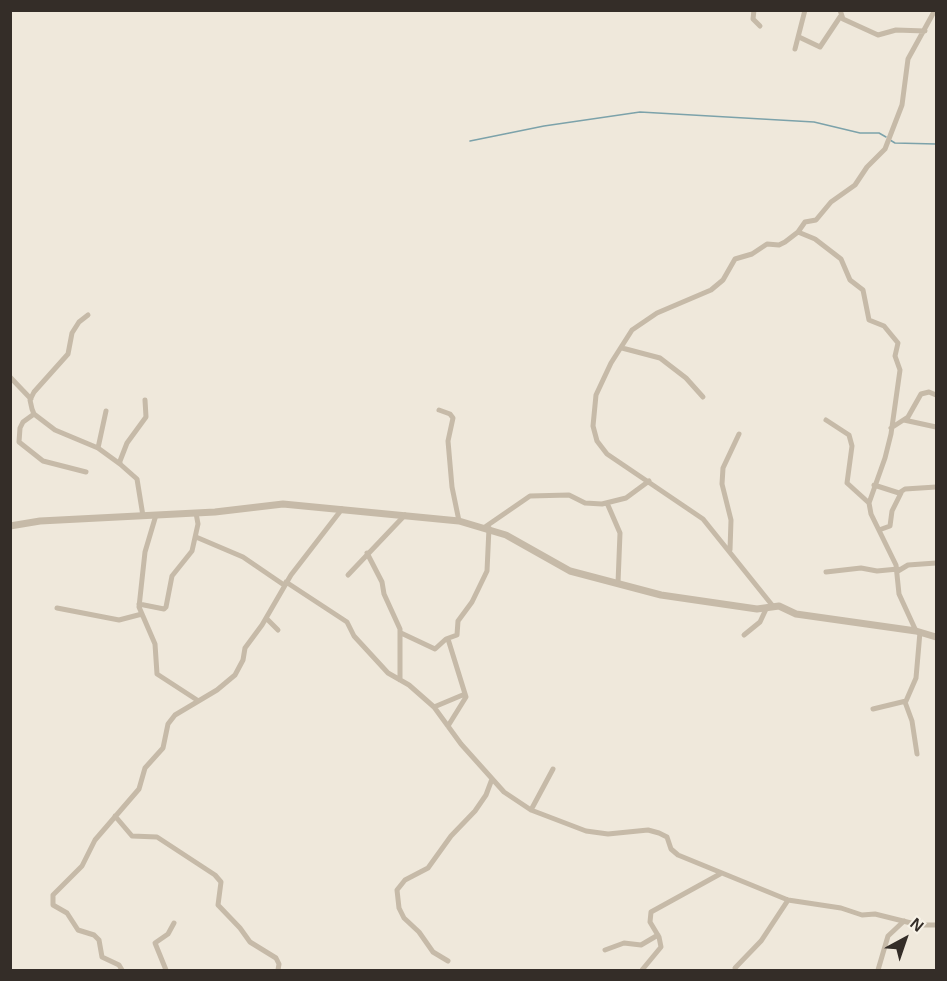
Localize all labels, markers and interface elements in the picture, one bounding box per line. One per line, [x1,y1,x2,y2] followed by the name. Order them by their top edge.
[875,909,935,969] north arrow
[907,915,927,935] text: N

